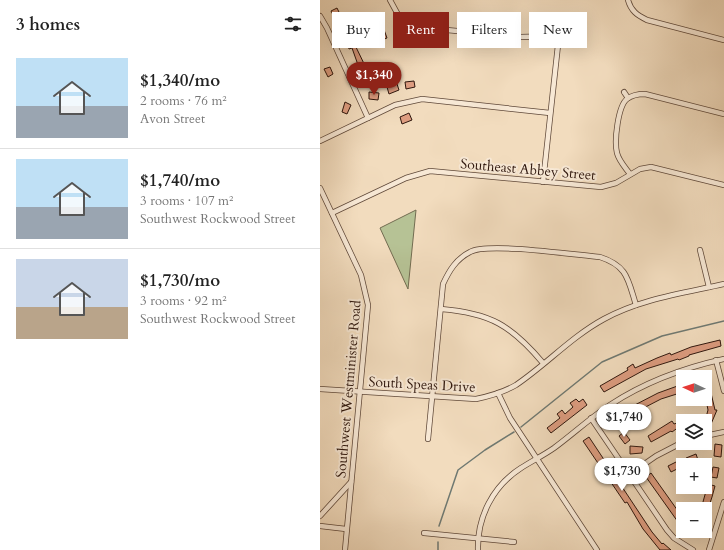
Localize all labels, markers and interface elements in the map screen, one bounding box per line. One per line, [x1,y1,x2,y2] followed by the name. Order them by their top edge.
[332,12,385,48] chip: Buy
[393,12,449,48] chip: Rent
[457,12,521,48] chip: Filters
[529,12,587,48] chip: New
[16,13,80,36] text: 3 homes
[282,13,304,35] icon: filters
[341,62,407,96] pin: $1,340
[355,66,393,84] text: $1,340
[140,69,220,92] text: $1,340/mo
[48,74,96,122] icon: home
[140,92,227,110] text: 2 rooms · 76 m²
[140,110,205,128] text: Avon Street
[459,154,597,185] street label: Southeast Abbey Street
[140,169,220,192] text: $1,740/mo
[48,175,96,223] icon: home
[140,192,233,210] text: 3 rooms · 107 m²
[140,210,295,228] text: Southwest Rockwood Street
[140,269,220,292] text: $1,730/mo
[48,275,96,323] icon: home
[140,292,227,310] text: 3 rooms · 92 m²
[331,299,366,479] street label: Southwest Westminister Road
[140,310,295,328] text: Southwest Rockwood Street
[676,370,712,406] north arrow
[676,370,712,538] map controls
[368,372,476,397] street label: South Speas Drive
[591,404,657,438] pin: $1,740
[605,408,643,426] text: $1,740
[676,414,712,450] button: layers
[589,458,655,492] pin: $1,730
[676,458,712,494] button: +
[603,462,641,480] text: $1,730
[676,502,712,538] button: −

